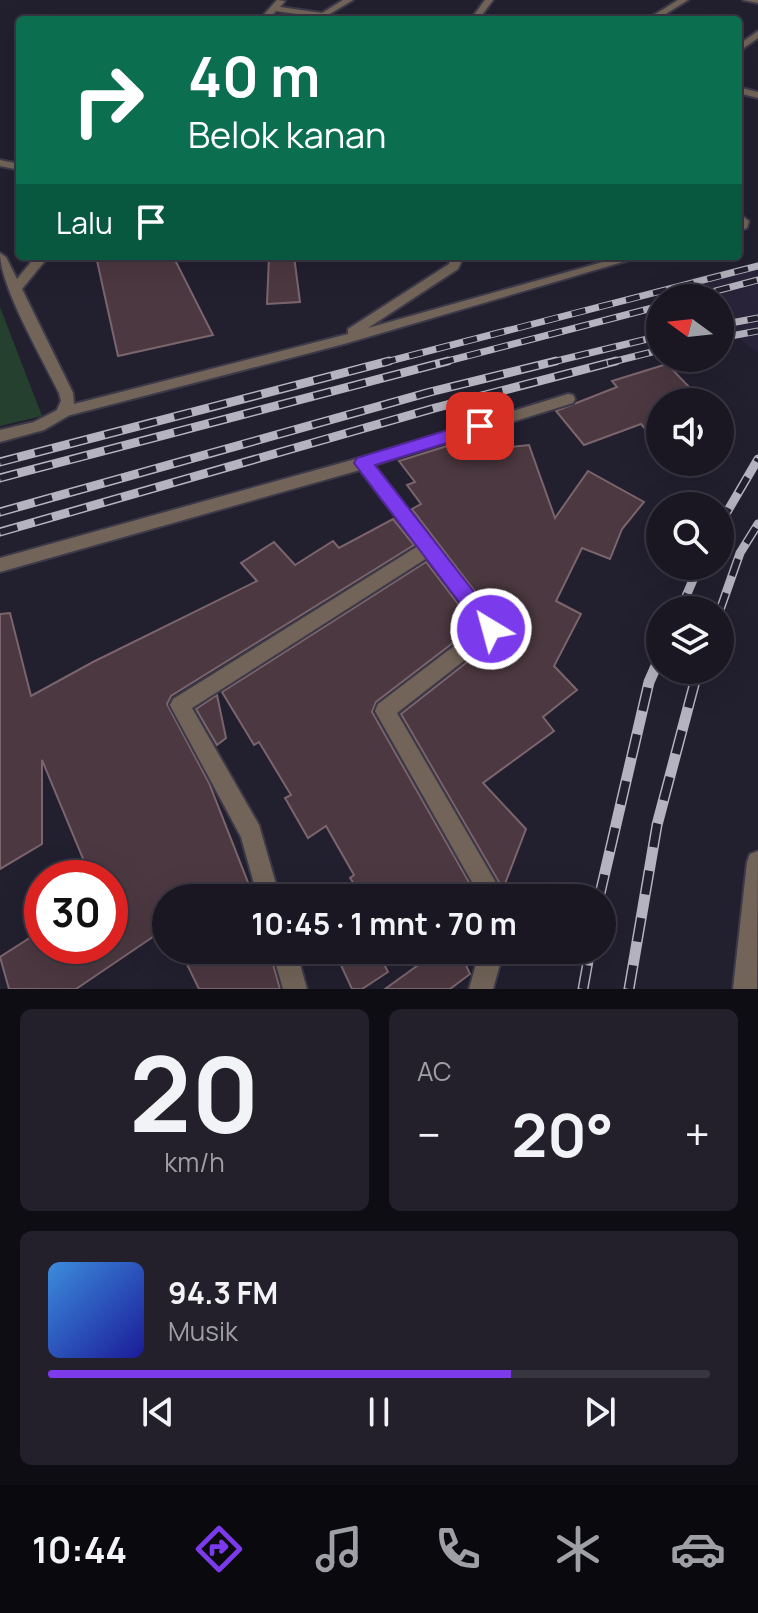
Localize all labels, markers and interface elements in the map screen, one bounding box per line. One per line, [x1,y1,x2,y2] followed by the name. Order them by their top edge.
[188,37,320,114] text: 40 m
[56,48,160,152] icon: right
[188,110,387,159] text: Belok kanan
[129,200,173,244] icon: arrive
[56,202,113,243] text: Lalu
[646,284,734,372] north arrow
[646,284,734,684] map controls
[646,388,734,476] button: sound
[446,392,514,460] pin
[458,404,502,448] icon: arrive
[646,492,734,580] button: search
[449,587,533,671] position arrow
[646,596,734,684] button: layers
[24,860,128,964] speed limit sign: 30
[251,903,517,944] text: 10:45 · 1 mnt · 70 m
[129,1021,260,1163] text: 20
[417,1053,452,1089] text: AC
[512,1093,614,1175] text: 20°
[417,1104,441,1164] text: −
[685,1104,710,1164] text: +
[164,1144,225,1180] text: km/h
[168,1272,278,1313] text: 94.3 FM
[168,1313,238,1349] text: Musik
[136,1390,180,1434] icon: previous
[357,1390,401,1434] icon: pause
[578,1390,622,1434] icon: next
[191,1521,247,1577] icon: directions
[311,1521,367,1577] icon: music
[430,1521,486,1577] icon: phone
[550,1521,606,1577] icon: climate
[670,1521,726,1577] icon: car
[32,1525,127,1574] text: 10:44

